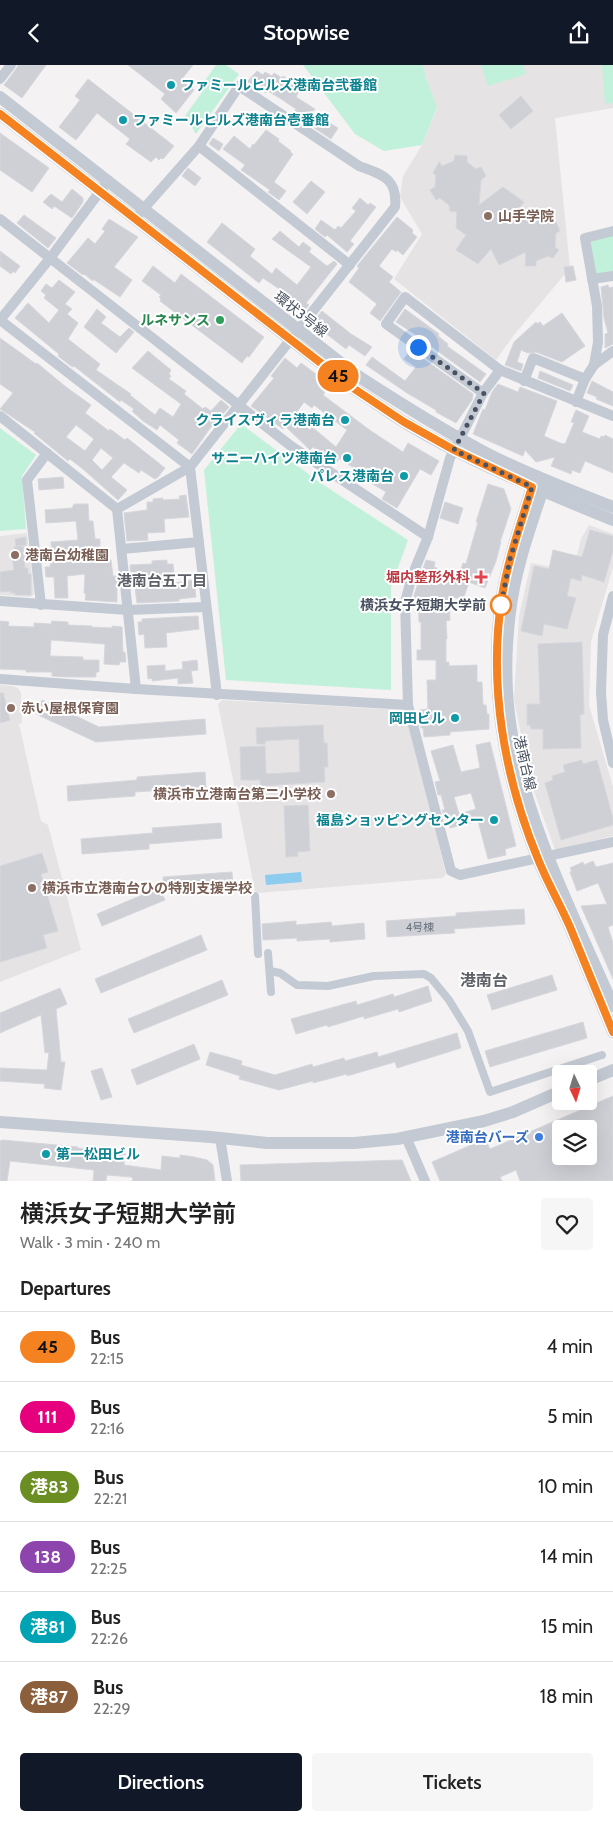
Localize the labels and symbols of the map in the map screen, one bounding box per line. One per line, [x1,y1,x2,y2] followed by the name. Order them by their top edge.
[181,76,377,94] place label: ファミールヒルズ港南台弐番館
[165,79,177,91] marker: ファミールヒルズ港南台弐番館
[133,111,329,129] place label: ファミールヒルズ港南台壱番館
[117,114,129,126] marker: ファミールヒルズ港南台壱番館
[498,207,554,225] place label: 山手学院
[482,210,494,222] marker: 山手学院
[270,287,332,341] street label: 環状3号線
[140,311,210,329] place label: ルネサンス
[214,314,226,326] marker: ルネサンス
[406,335,431,360] your location
[316,360,360,392] line badge: 45
[195,411,335,429] place label: クライスヴィラ港南台
[339,414,351,426] marker: クライスヴィラ港南台
[212,449,337,467] place label: サニーハイツ港南台
[341,452,353,464] marker: サニーハイツ港南台
[310,467,394,485] place label: パレス港南台
[398,470,410,482] marker: パレス港南台
[25,546,109,564] place label: 港南台幼稚園
[9,549,21,561] marker: 港南台幼稚園
[386,568,470,586] place label: 堀内整形外科
[474,570,488,584] marker: 堀内整形外科
[117,572,207,590] district label: 港南台五丁目
[490,594,512,616] marker: 横浜女子短期大学前
[360,596,486,614] place label: 横浜女子短期大学前
[21,699,119,717] place label: 赤い屋根保育園
[5,702,17,714] marker: 赤い屋根保育園
[389,709,445,727] place label: 岡田ビル
[449,712,461,724] marker: 岡田ビル
[510,734,540,792] street label: 港南台線
[153,785,321,803] place label: 横浜市立港南台第二小学校
[325,788,337,800] marker: 横浜市立港南台第二小学校
[316,811,484,829] place label: 福島ショッピングセンター
[488,814,500,826] marker: 福島ショッピングセンター
[42,879,252,897] place label: 横浜市立港南台ひの特別支援学校
[26,882,38,894] marker: 横浜市立港南台ひの特別支援学校
[406,920,434,934] house number: 4号棟
[460,971,508,990] district label: 港南台
[552,1065,598,1110] north arrow
[446,1128,529,1146] place label: 港南台バーズ
[533,1131,545,1143] marker: 港南台バーズ
[56,1145,140,1163] place label: 第一松田ビル
[40,1148,52,1160] marker: 第一松田ビル

